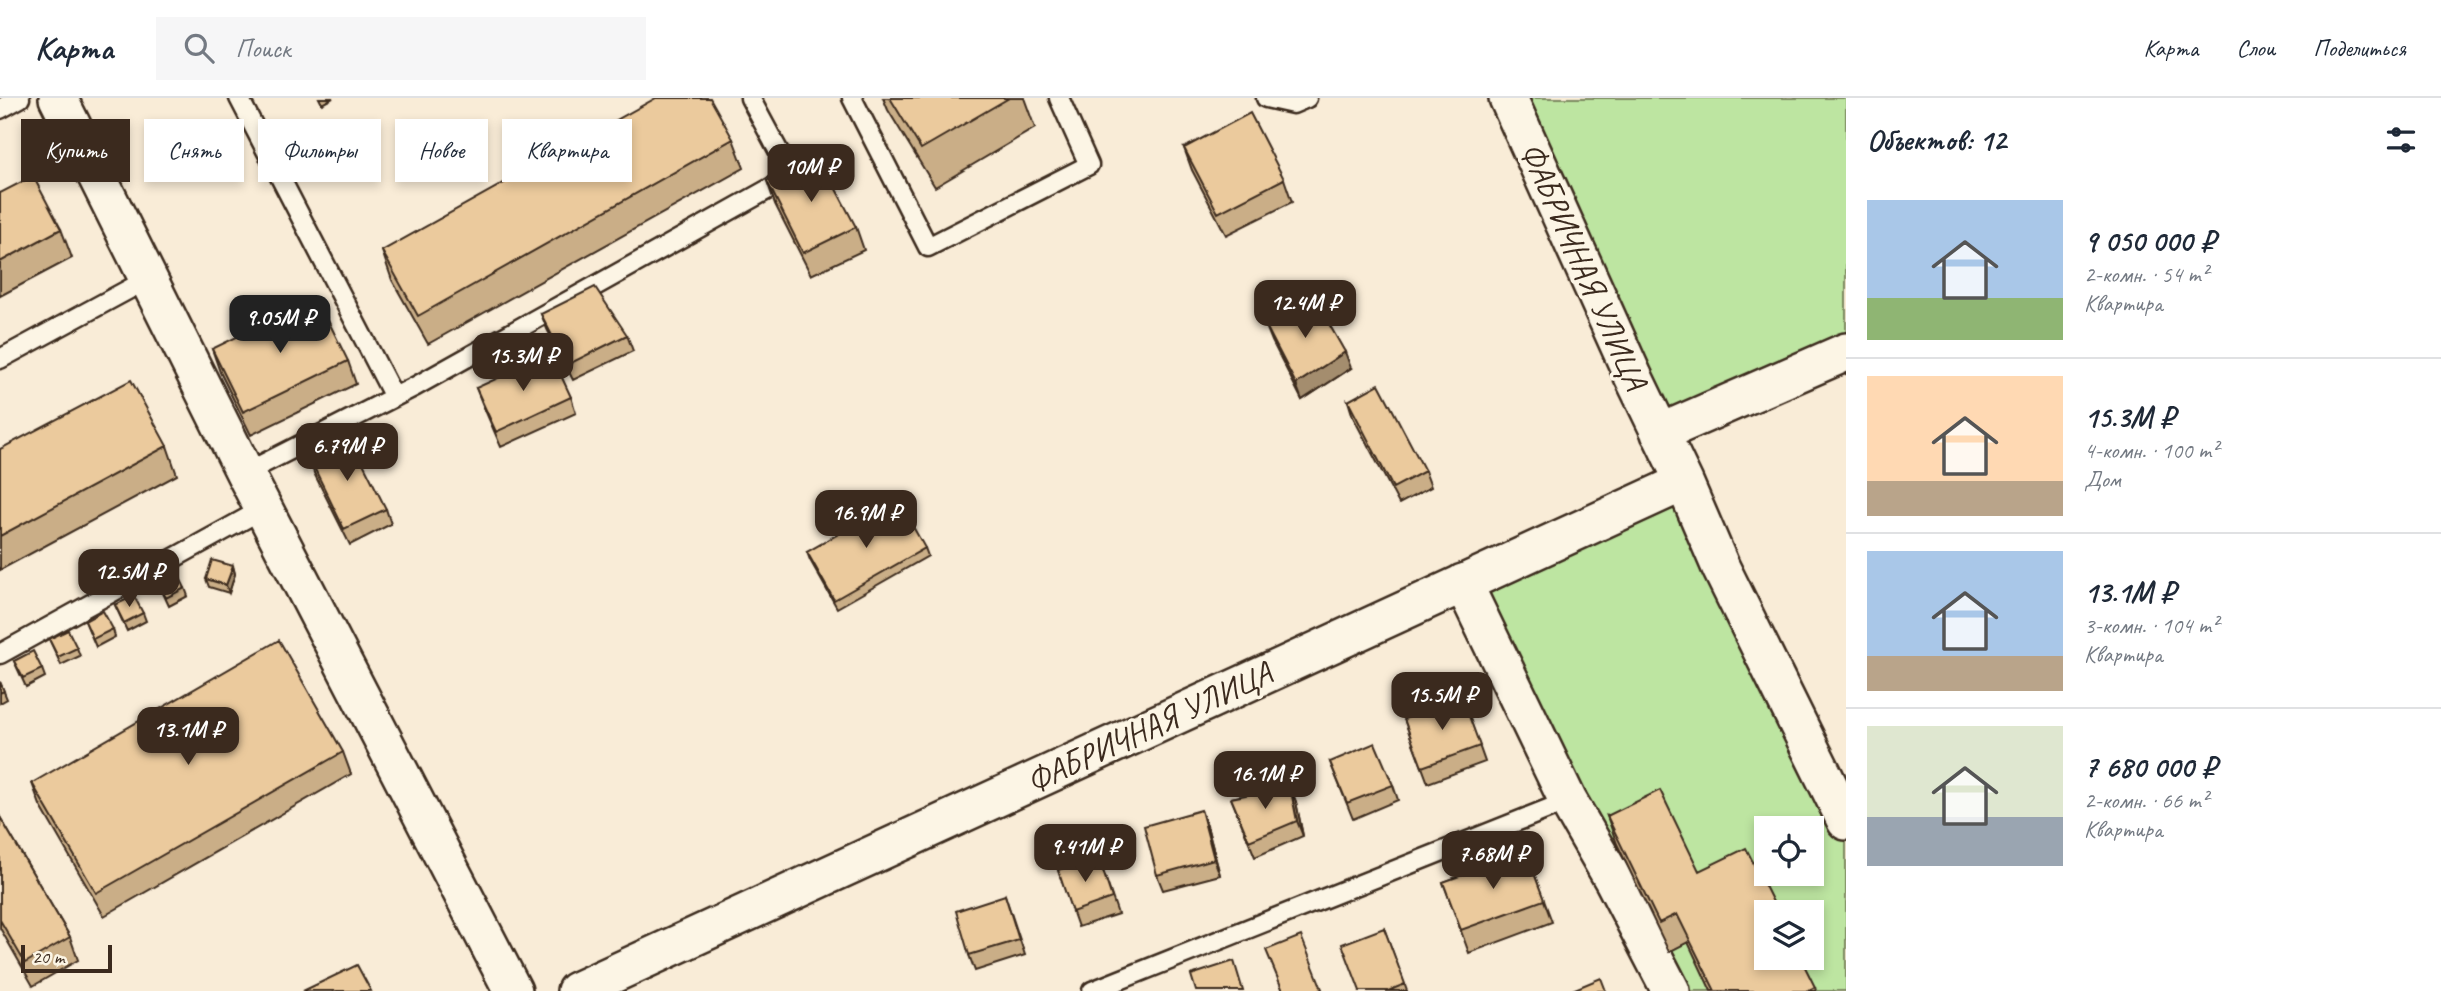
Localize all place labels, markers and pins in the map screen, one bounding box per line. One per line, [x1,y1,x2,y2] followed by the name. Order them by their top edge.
[762,144,860,204] pin: 10M ₽
[1240,280,1370,340] pin: 12.4M ₽
[215,296,345,355] pin: 9.05M ₽
[458,334,588,393] pin: 15.3M ₽
[282,424,412,483] pin: 6.79M ₽
[801,490,931,550] pin: 16.9M ₽
[64,550,194,609] pin: 12.5M ₽
[1377,672,1507,732] pin: 15.5M ₽
[123,708,253,767] pin: 13.1M ₽
[1200,752,1330,811] pin: 16.1M ₽
[1020,824,1150,884] pin: 9.41M ₽
[1428,832,1558,891] pin: 7.68M ₽

